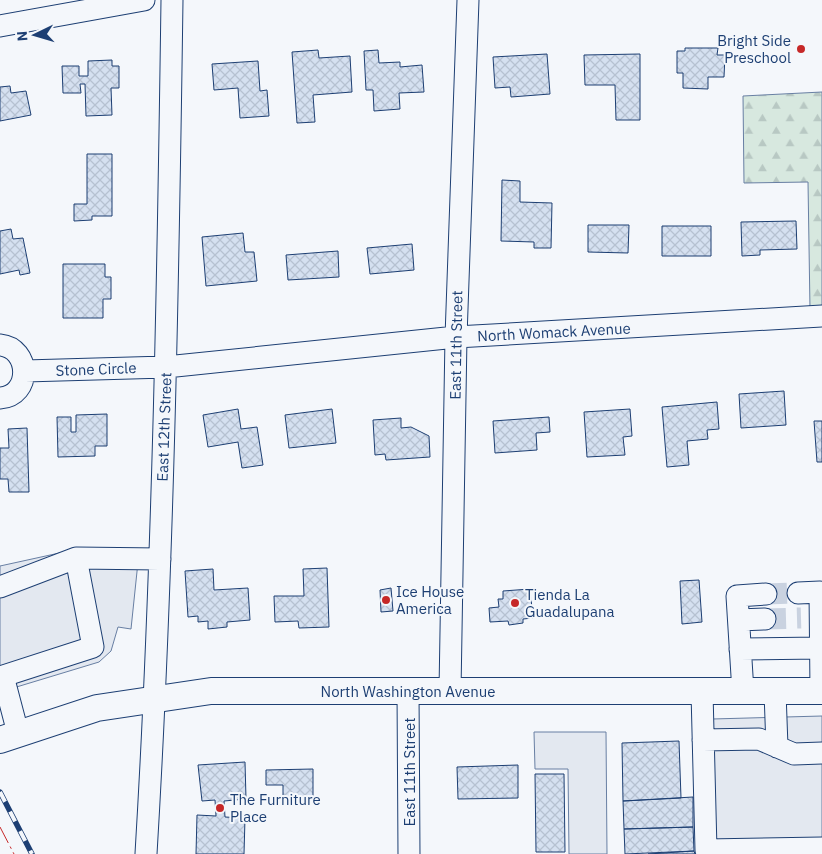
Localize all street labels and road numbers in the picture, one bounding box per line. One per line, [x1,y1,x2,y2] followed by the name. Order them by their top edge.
[446,290,466,400] street label: East 11th Street
[477,318,631,346] street label: North Womack Avenue
[55,358,137,380] street label: Stone Circle
[153,372,175,482] street label: East 12th Street
[321,682,495,701] street label: North Washington Avenue
[400,717,419,827] street label: East 11th Street

